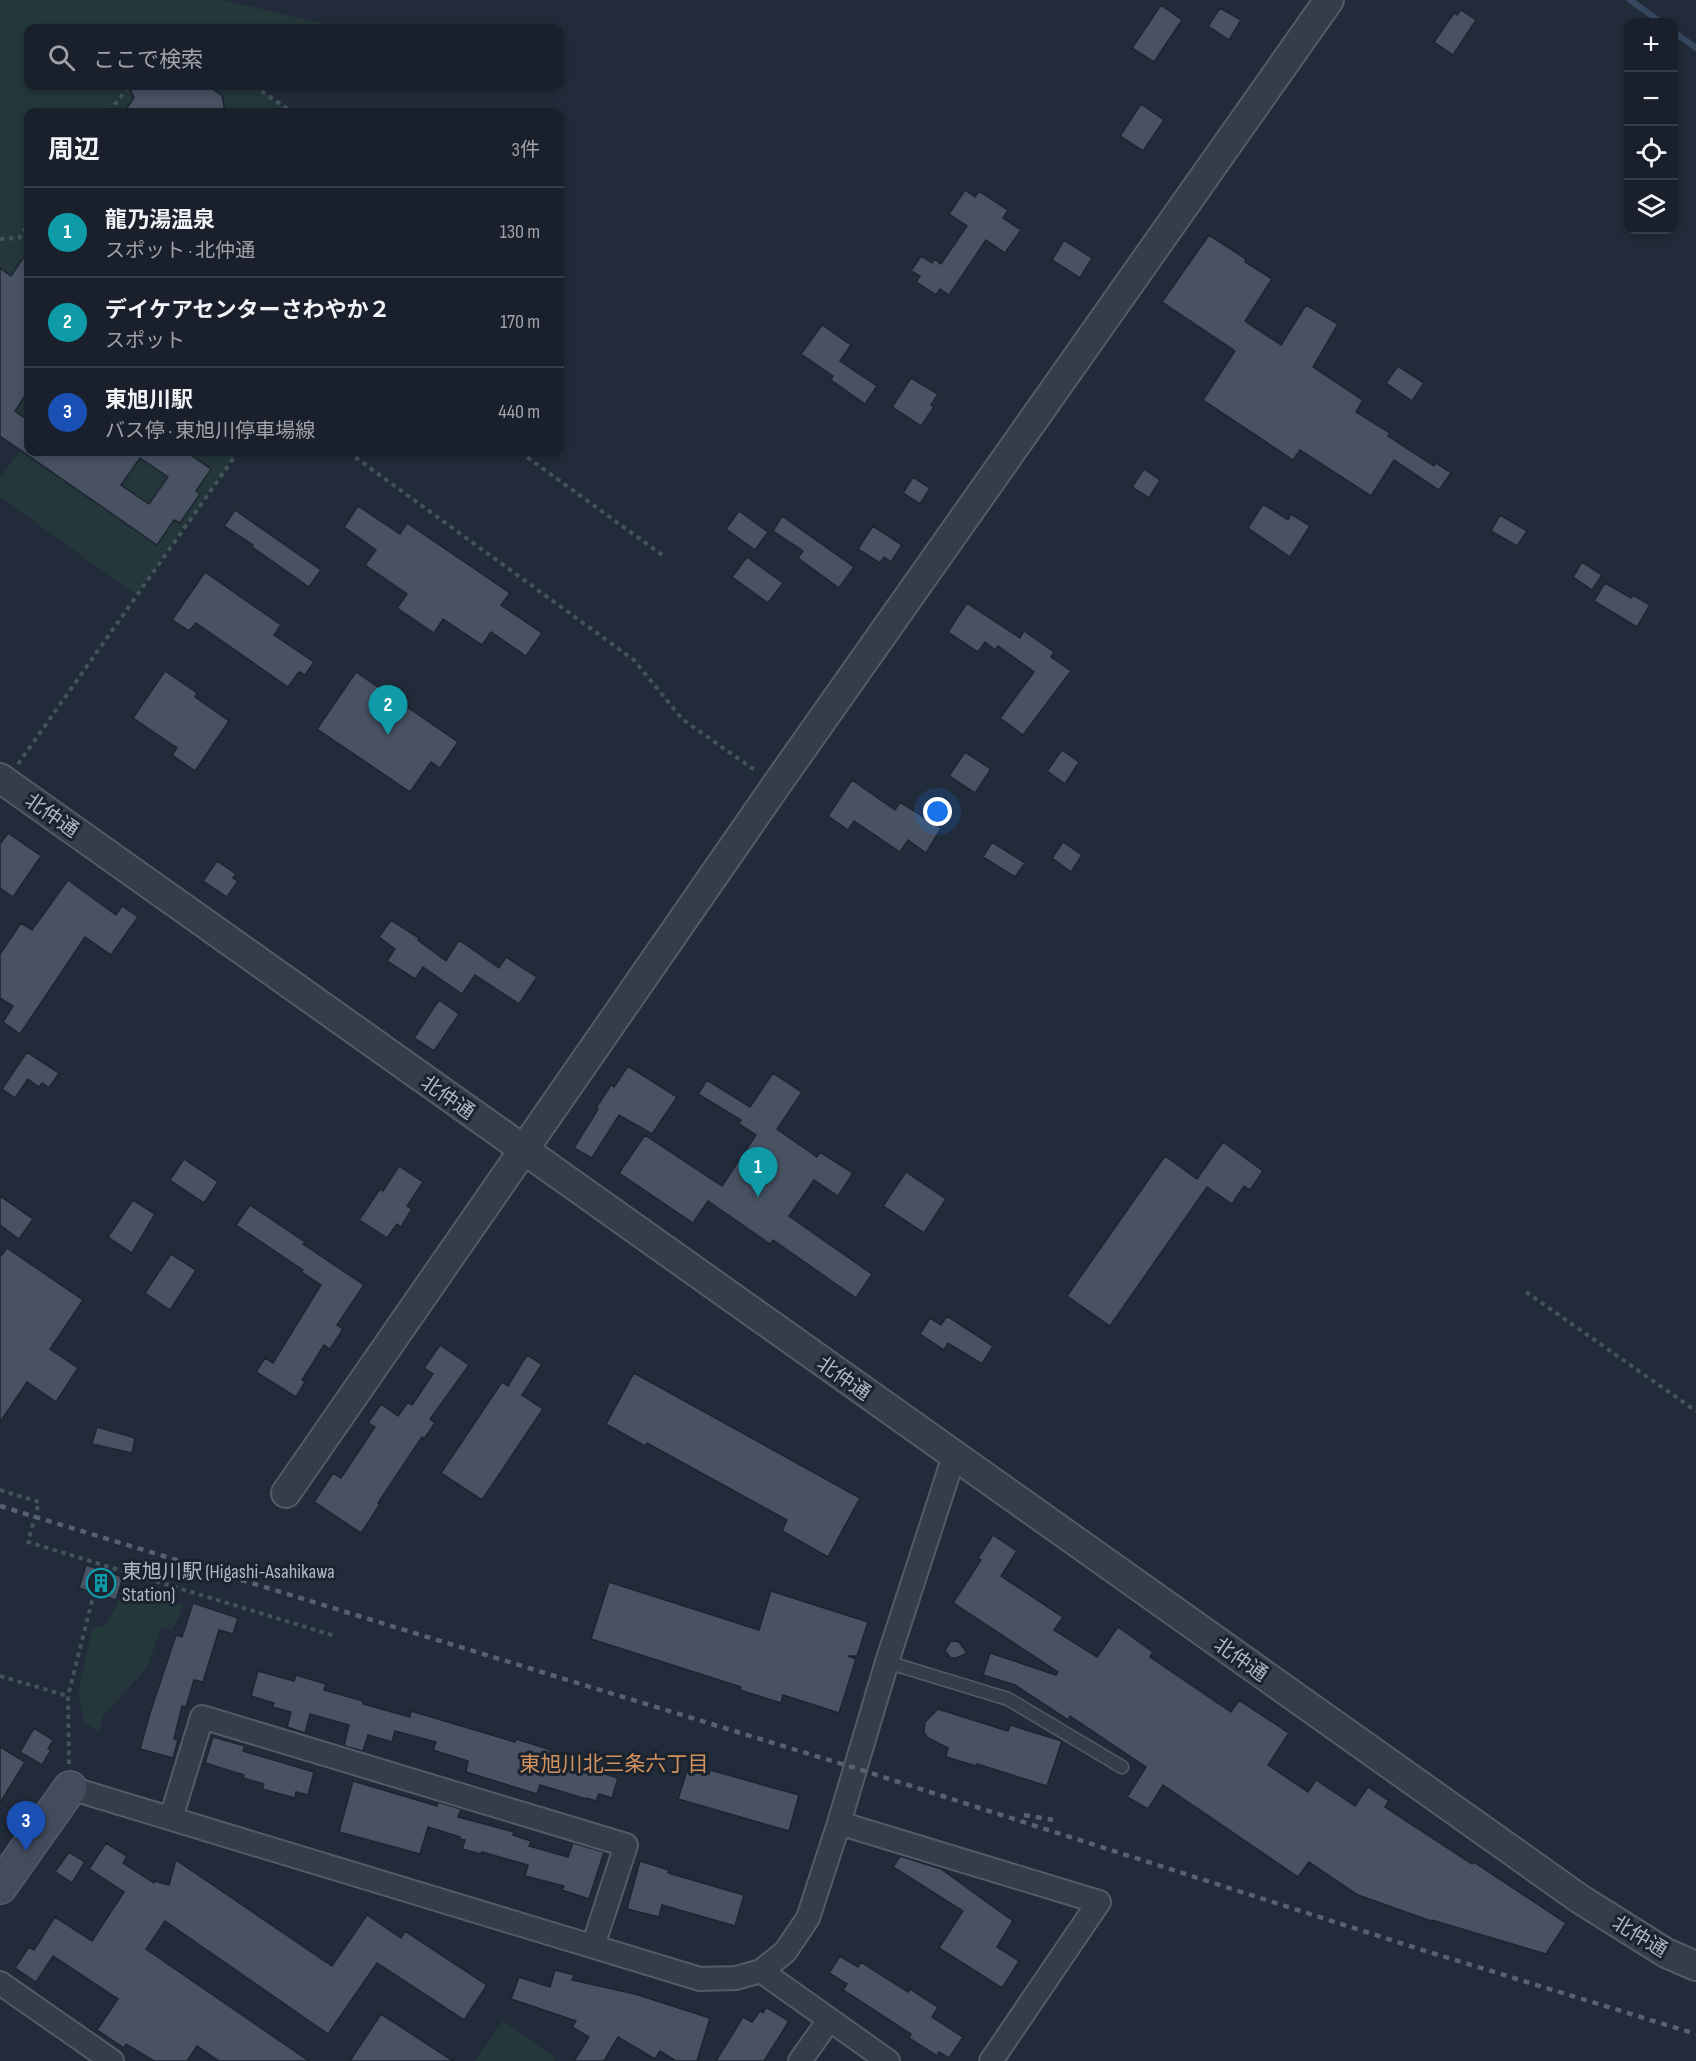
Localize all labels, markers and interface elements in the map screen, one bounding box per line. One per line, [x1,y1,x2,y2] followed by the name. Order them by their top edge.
[1624,18,1678,234] map controls
[1624,18,1678,72] button: +
[24,24,564,90] search box
[45,41,78,74] icon: search
[93,47,203,74] text: ここで検索
[1624,72,1678,126] button: −
[1624,126,1678,180] button: locate
[48,135,100,166] text: 周辺
[512,138,540,162] text: 3件
[1624,180,1678,234] button: layers
[105,207,215,234] text: 龍乃湯温泉
[64,220,71,244] text: 1
[500,220,540,244] text: 130 m
[105,239,255,263] text: スポット · 北仲通
[105,297,391,324] text: デイケアセンターさわやか２
[63,310,72,334] text: 2
[500,310,540,334] text: 170 m
[105,329,185,353] text: スポット
[105,387,193,414] text: 東旭川駅
[63,400,72,424] text: 3
[498,400,540,424] text: 440 m
[105,419,315,443] text: バス停 · 東旭川停車場線
[368,686,408,735] pin: 2
[20,789,83,843] street label: 北仲通
[923,797,952,826] your location
[416,1071,479,1125] street label: 北仲通
[738,1148,777,1197] pin: 1
[812,1352,875,1406] street label: 北仲通
[122,1560,335,1607] place label: 東旭川駅 (Higashi-Asahikawa Station)
[85,1567,117,1599] building icon: 東旭川駅 (Higashi-Asahikawa Station)
[1209,1633,1272,1687] street label: 北仲通
[520,1752,709,1777] district label: 東旭川北三条六丁目
[6,1802,46,1851] pin: 3
[1608,1911,1671,1963] street label: 北仲通

